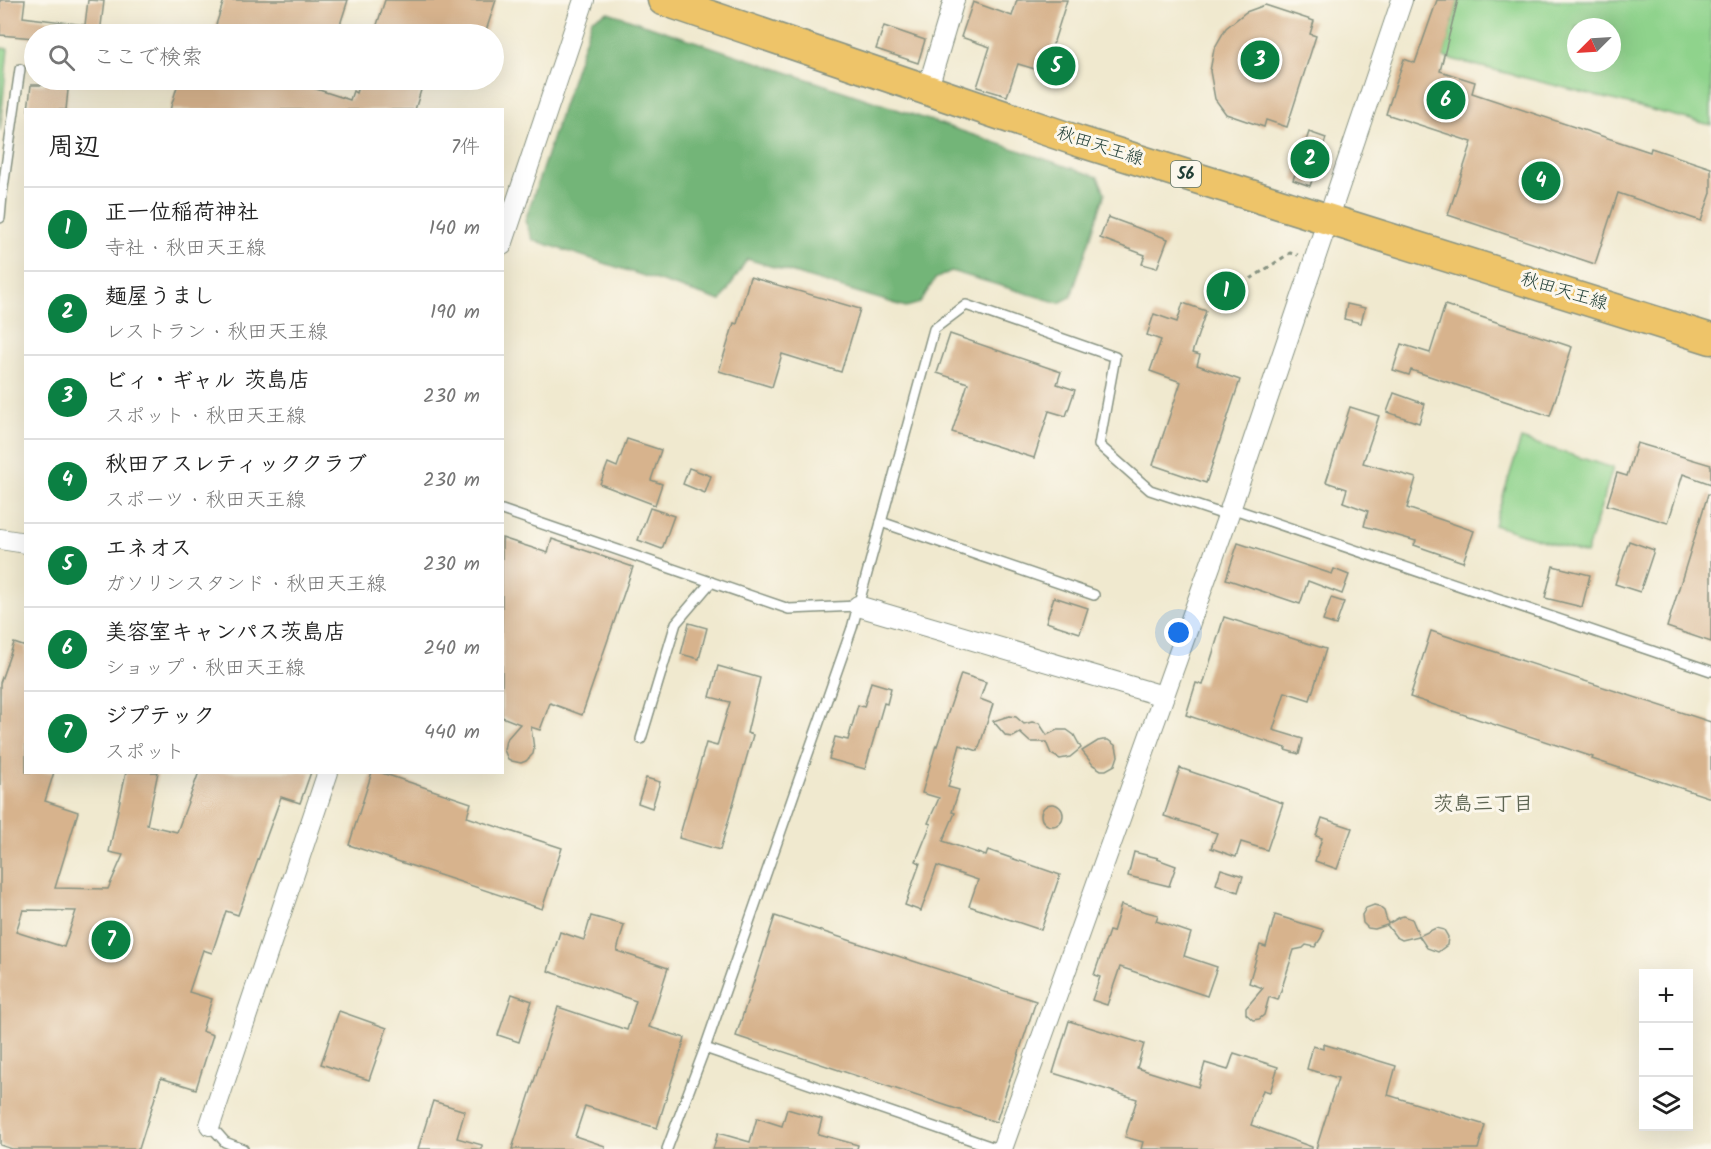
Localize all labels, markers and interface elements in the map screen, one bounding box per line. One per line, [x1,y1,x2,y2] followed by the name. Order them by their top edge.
[1567,18,1621,72] north arrow
[24,24,504,90] search box
[1240,38,1280,82] pin: 3
[45,41,78,74] icon: search
[93,41,203,76] text: ここで検索
[1036,44,1076,88] pin: 5
[1426,78,1466,122] pin: 6
[1053,119,1147,175] street label: 秋田天王線
[48,127,100,169] text: 周辺
[451,132,480,164] text: 7件
[1290,136,1330,182] pin: 2
[1522,158,1560,204] pin: 4
[1171,161,1201,187] road number: 56
[105,196,259,231] text: 正一位稲荷神社
[64,213,71,245] text: 1
[429,213,480,245] text: 140 m
[105,233,266,265] text: 寺社 · 秋田天王線
[1517,265,1611,319] street label: 秋田天王線
[1206,268,1246,314] pin: 1
[105,280,215,315] text: 麺屋うまし
[62,297,73,329] text: 2
[430,297,480,329] text: 190 m
[105,317,327,349] text: レストラン · 秋田天王線
[105,364,310,399] text: ビィ・ギャル 茨島店
[62,381,73,413] text: 3
[423,381,480,413] text: 230 m
[105,401,306,433] text: スポット · 秋田天王線
[105,448,367,483] text: 秋田アスレティッククラブ
[62,465,73,497] text: 4
[423,465,480,497] text: 230 m
[105,485,305,517] text: スポーツ · 秋田天王線
[105,532,192,567] text: エネオス
[62,549,73,581] text: 5
[423,549,480,581] text: 230 m
[105,569,386,601] text: ガソリンスタンド · 秋田天王線
[105,616,346,651] text: 美容室キャンパス茨島店
[1164,618,1193,647] your location
[62,633,73,665] text: 6
[423,633,480,665] text: 240 m
[105,653,305,685] text: ショップ · 秋田天王線
[105,700,215,735] text: ジプテック
[63,717,72,749] text: 7
[424,717,480,749] text: 440 m
[105,737,185,769] text: スポット
[1433,789,1533,821] district label: 茨島三丁目
[92,918,130,962] pin: 7
[1639,969,1693,1131] map controls
[1639,969,1693,1023] button: +
[1639,1023,1693,1077] button: −
[1639,1077,1693,1131] button: layers

